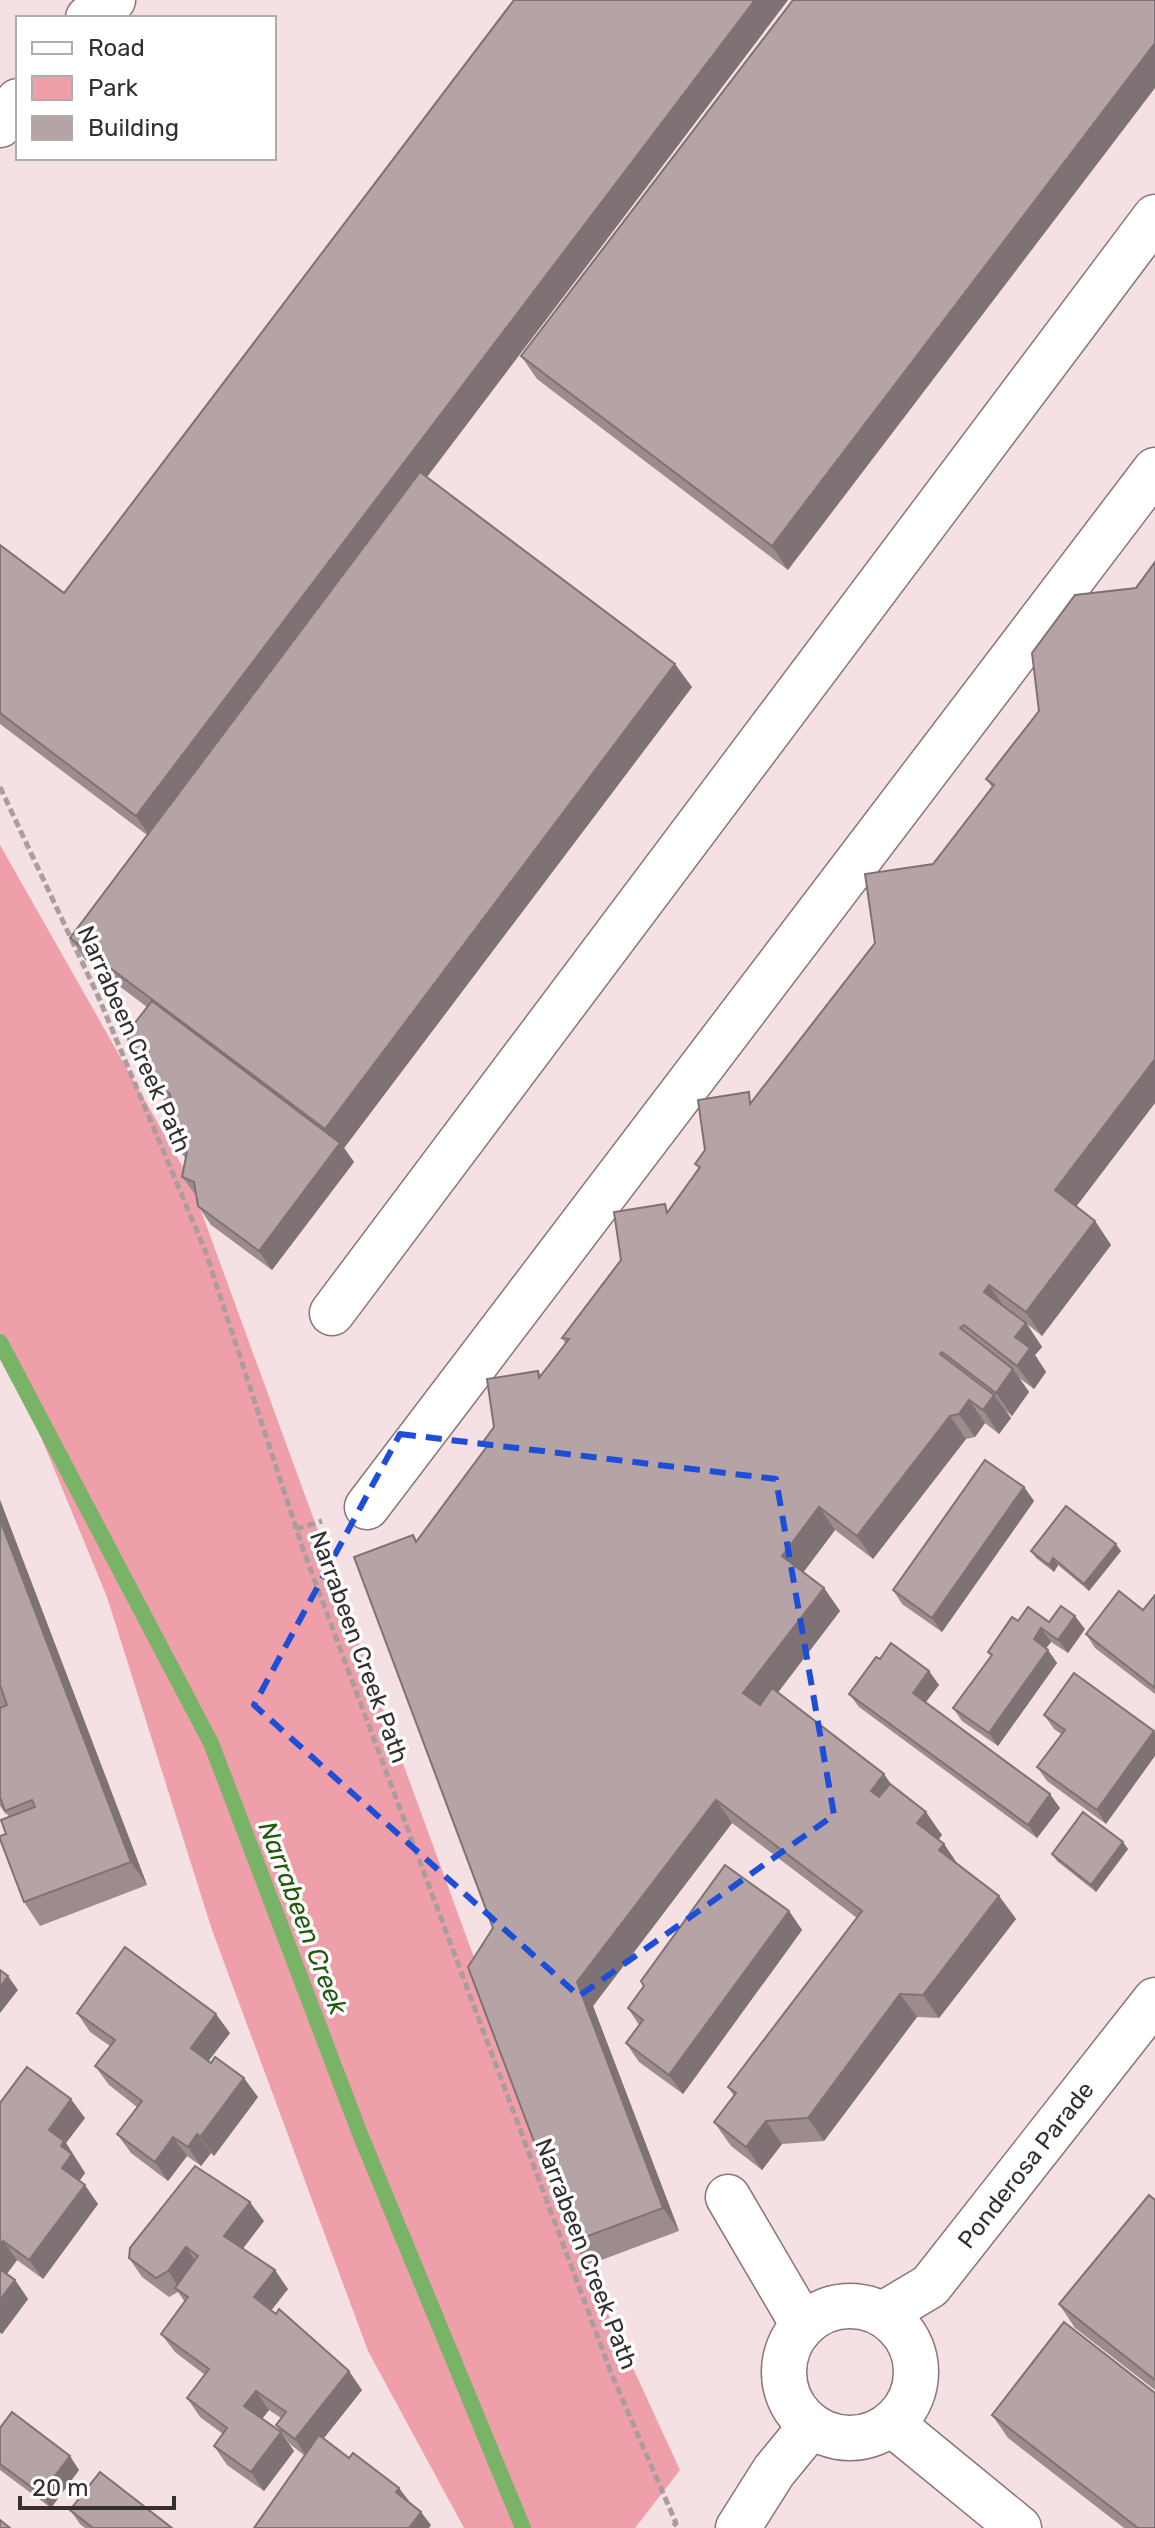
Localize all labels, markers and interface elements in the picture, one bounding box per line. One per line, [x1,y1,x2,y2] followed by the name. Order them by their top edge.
[16,16,276,160] legend
[88,34,145,62] text: Road
[88,74,139,102] text: Park
[88,114,179,142] text: Building
[71,921,197,1157] street label: Narrabeen Creek Path
[304,1527,414,1767] street label: Narrabeen Creek Path
[251,1817,354,2020] water label: Narrabeen Creek
[952,2076,1100,2254] street label: Ponderosa Parade
[529,2135,643,2373] street label: Narrabeen Creek Path
[20,2460,174,2510] scale bar
[32,2474,89,2502] text: 20 m

